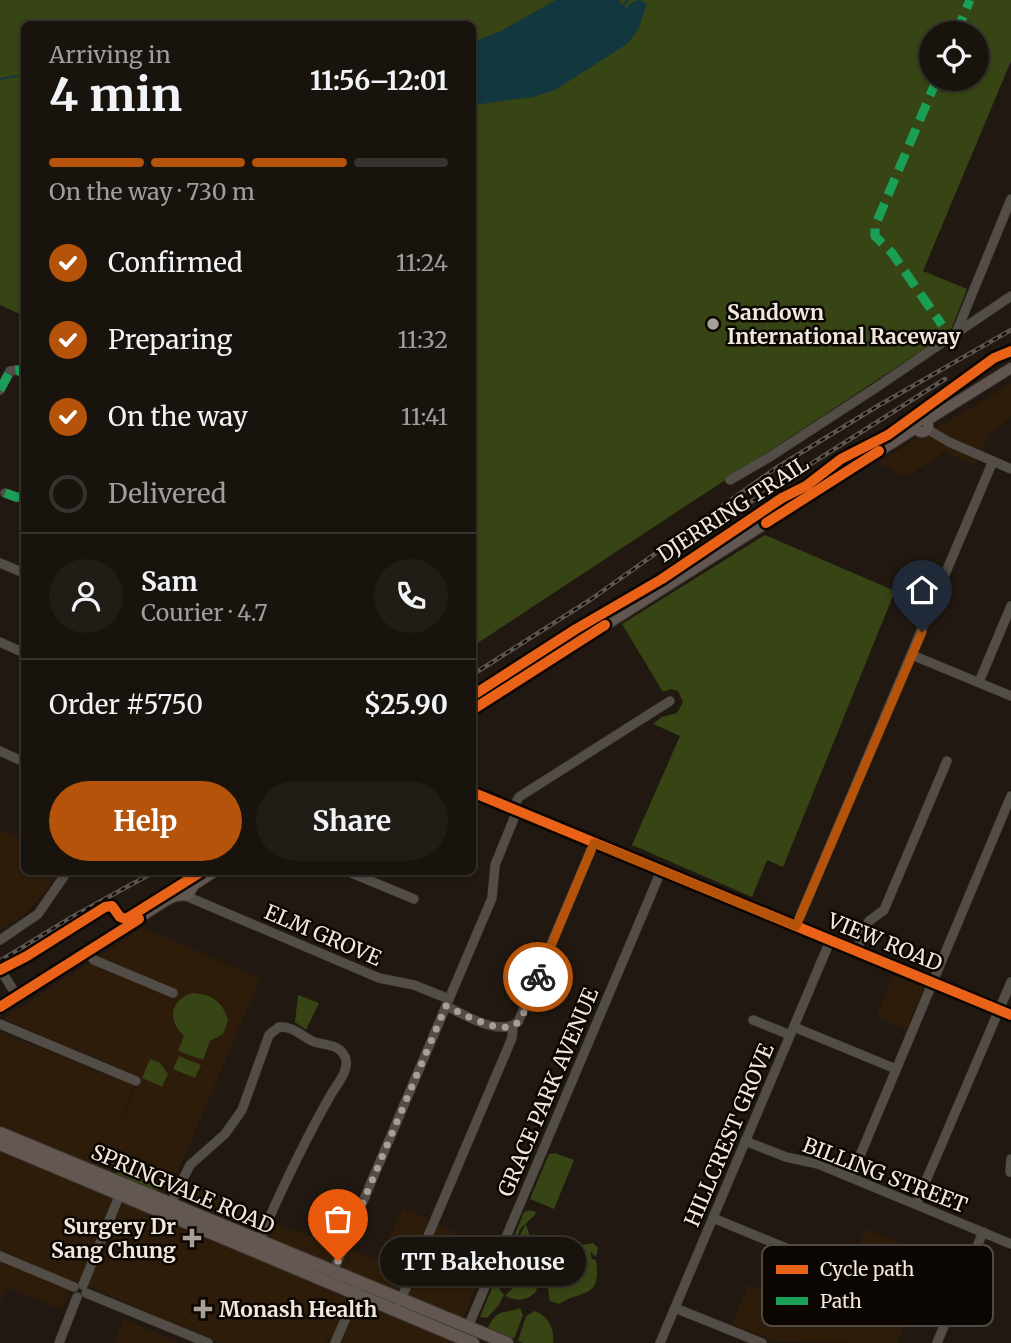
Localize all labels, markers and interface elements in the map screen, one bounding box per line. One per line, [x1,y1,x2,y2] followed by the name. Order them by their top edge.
[919,21,989,91] map controls
[919,21,989,91] button: locate
[49,40,171,69] text: Arriving in
[310,64,448,97] text: 11:56–12:01
[49,66,182,124] text: 4 min
[49,177,255,206] text: On the way · 730 m
[49,244,87,282] icon: check
[108,246,243,279] text: Confirmed
[396,248,448,277] text: 11:24
[727,299,961,350] place label: Sandown International Raceway
[705,316,721,332] marker: Sandown International Raceway
[49,321,87,359] icon: check
[108,323,232,356] text: Preparing
[397,325,448,354] text: 11:32
[49,398,87,436] icon: check
[108,400,248,433] text: On the way
[401,402,448,431] text: 11:41
[652,450,814,568] street label: DJERRING TRAIL
[108,477,227,510] text: Delivered
[49,559,123,633] button: person
[374,559,448,633] button: phone
[892,560,952,632] pin
[141,565,198,598] text: Sam
[903,571,941,609] icon: home
[141,598,268,627] text: Courier · 4.7
[49,688,203,721] text: Order #5750
[364,688,448,721] text: $25.90
[49,781,242,861] button: Help
[256,781,448,861] button: Share
[260,898,386,972] street label: ELM GROVE
[823,906,946,977] street label: VIEW ROAD
[503,942,573,1012] courier
[519,958,557,996] icon: bike
[492,983,604,1200] street label: GRACE PARK AVENUE
[678,1039,780,1231] street label: HILLCREST GROVE
[799,1131,972,1219] street label: BILLING STREET
[87,1138,279,1240] street label: SPRINGVALE ROAD
[308,1189,368,1261] pin
[319,1200,357,1238] icon: bag
[51,1213,176,1264] place label: Surgery Dr Sang Chung
[182,1228,202,1248] marker: Surgery Dr Sang Chung
[380,1236,586,1286] callout: TT Bakehouse
[762,1245,993,1326] legend
[401,1247,565,1276] text: TT Bakehouse
[820,1257,915,1281] text: Cycle path
[820,1289,862,1313] text: Path
[219,1296,377,1323] place label: Monash Health
[193,1299,213,1319] marker: Monash Health

